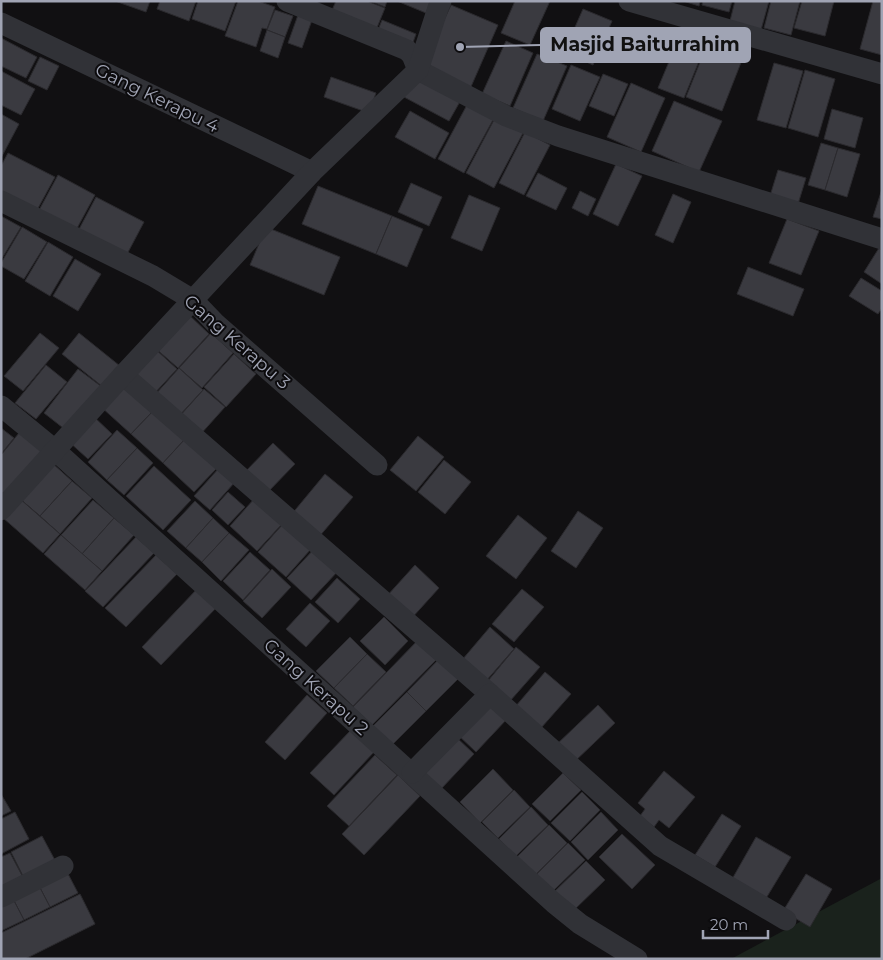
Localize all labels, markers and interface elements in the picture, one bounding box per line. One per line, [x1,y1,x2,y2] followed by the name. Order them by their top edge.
[541,28,750,62] callout: Masjid Baiturrahim
[550,33,740,56] text: Masjid Baiturrahim
[92,59,223,138] street label: Gang Kerapu 4
[179,290,295,394] street label: Gang Kerapu 3
[259,634,373,740] street label: Gang Kerapu 2
[703,908,768,940] scale bar
[710,915,748,934] text: 20 m

